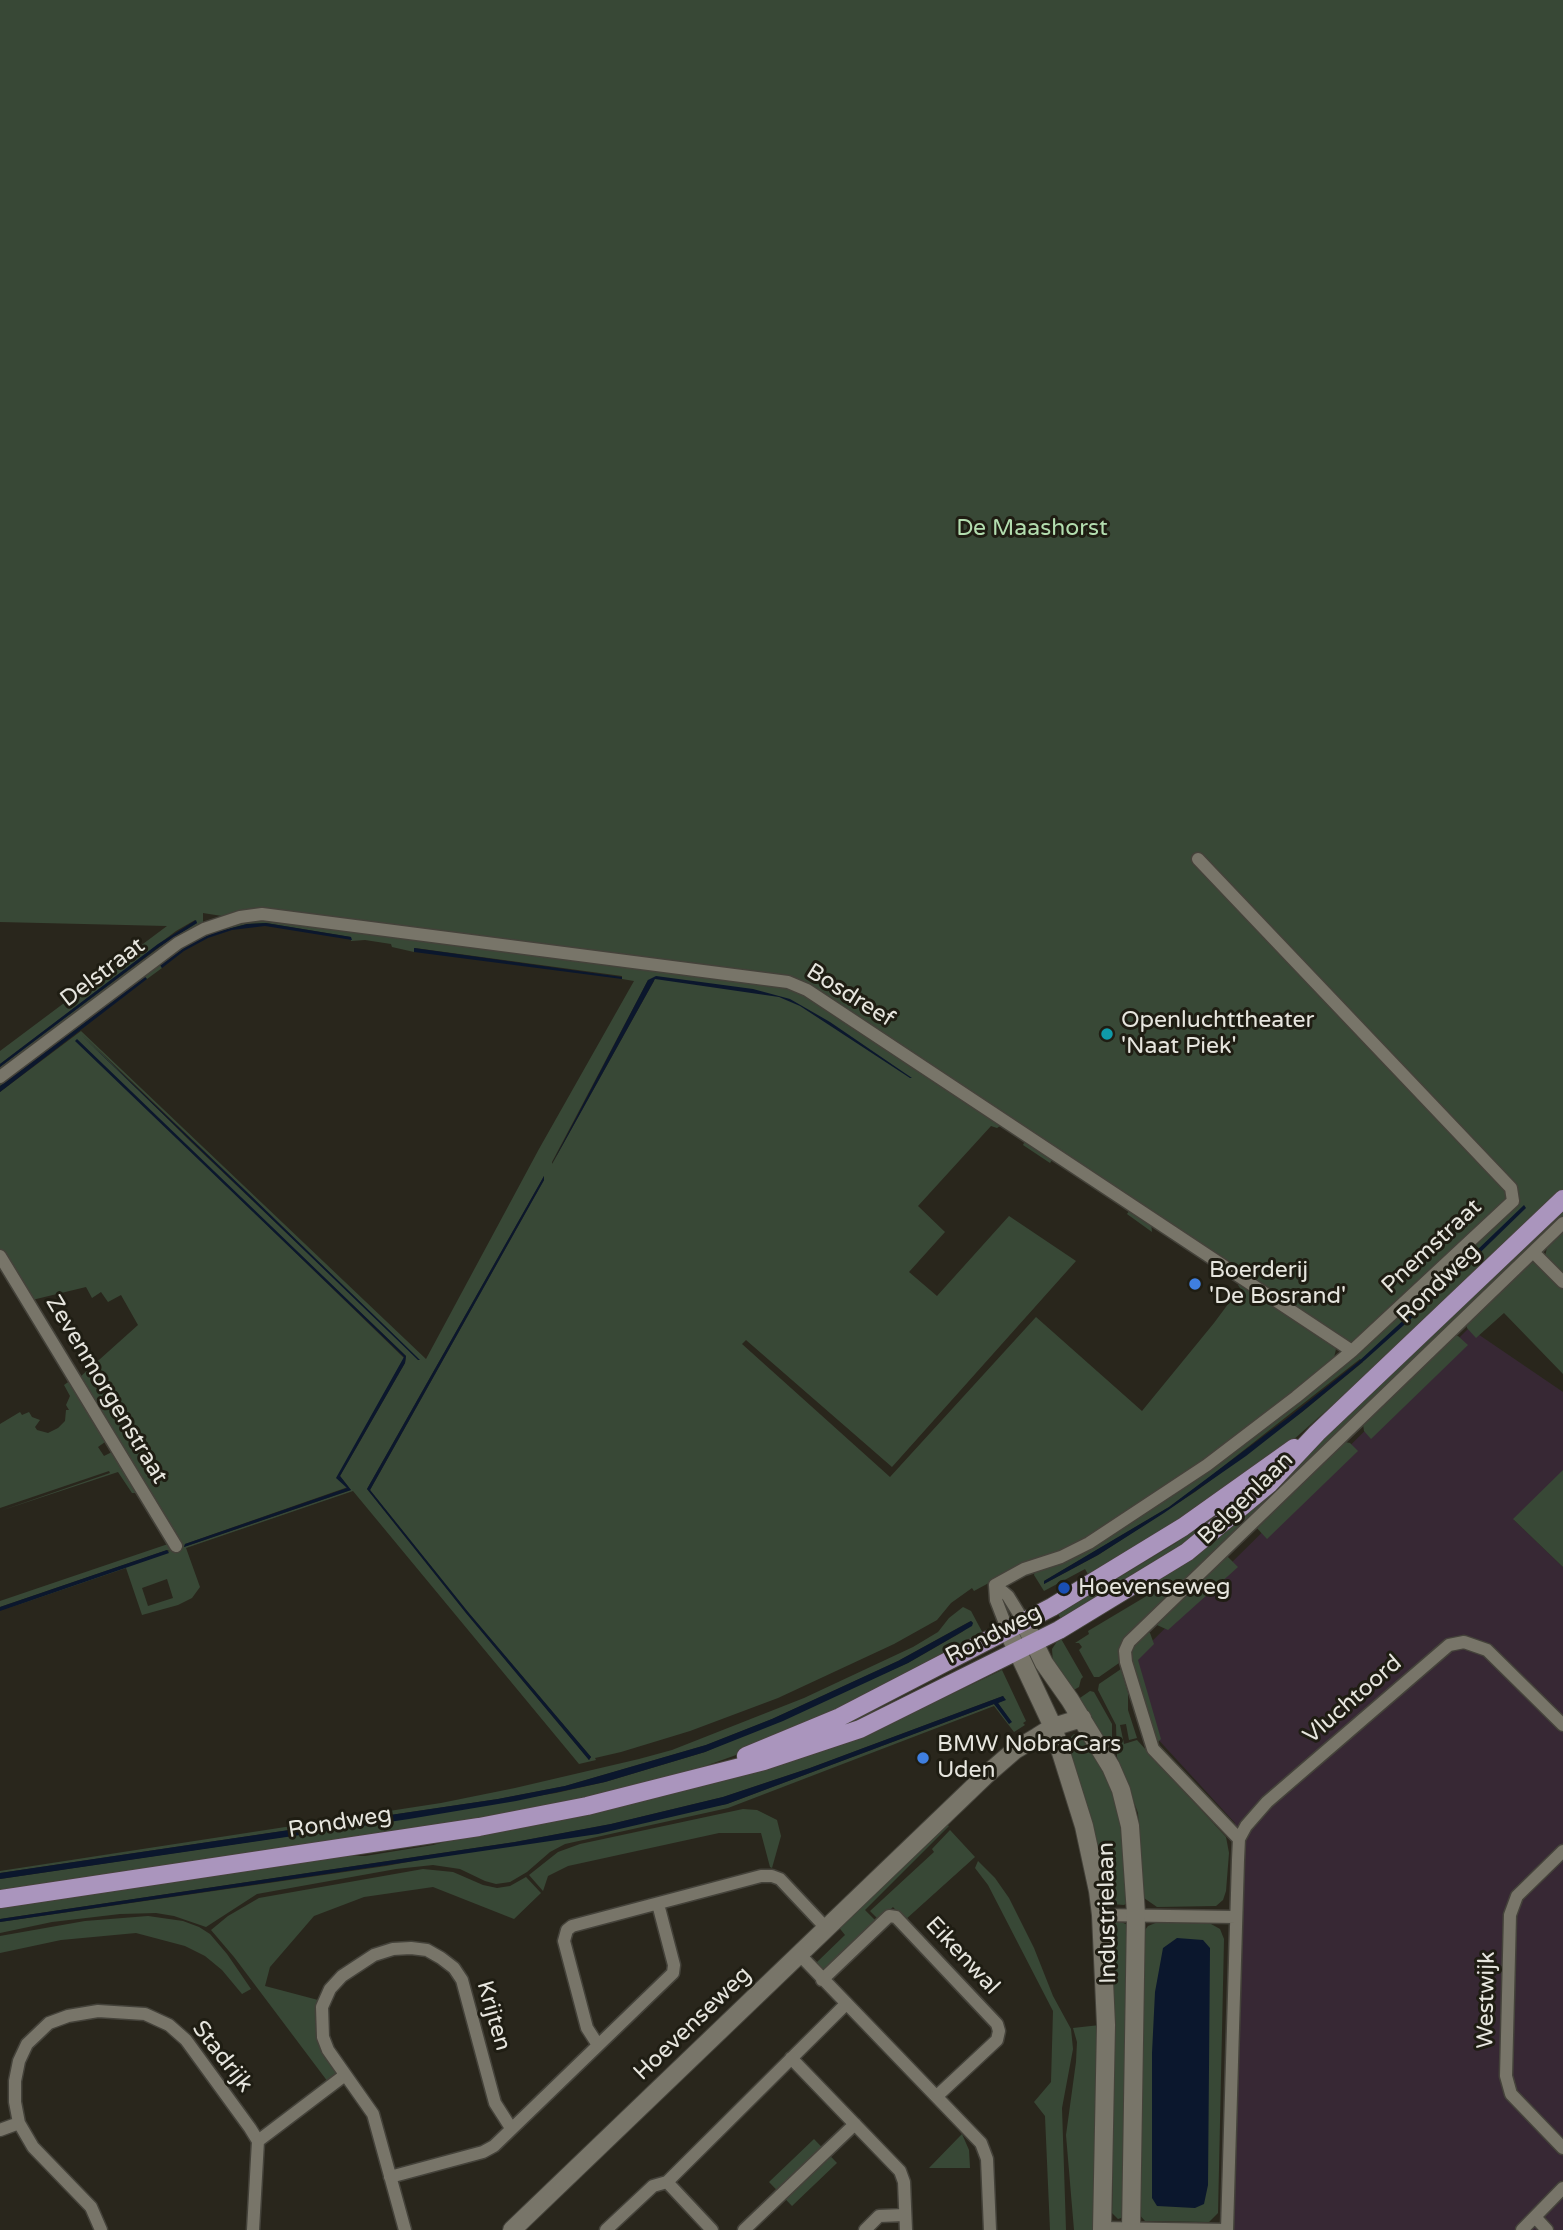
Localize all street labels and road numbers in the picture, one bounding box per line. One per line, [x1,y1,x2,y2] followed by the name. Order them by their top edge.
[55,932,151,1014] street label: Delstraat
[801,958,899,1034] street label: Bosdreef
[1376,1194,1488,1300] street label: Pnemstraat
[1392,1238,1486,1330] street label: Rondweg
[39,1291,173,1489] street label: Zevenmorgenstraat
[1193,1447,1299,1551] street label: Belgenlaan
[941,1599,1047,1671] street label: Rondweg
[1298,1650,1408,1750] street label: Vluchtoord
[286,1801,394,1845] street label: Rondweg
[1093,1842,1123,1984] street label: Industrielaan
[919,1911,1005,2001] street label: Eikenwal
[1472,1951,1502,2049] street label: Westwijk
[629,1961,757,2087] street label: Hoevenseweg
[470,1978,516,2054] street label: Krijten
[186,2016,258,2098] street label: Stadrijk

